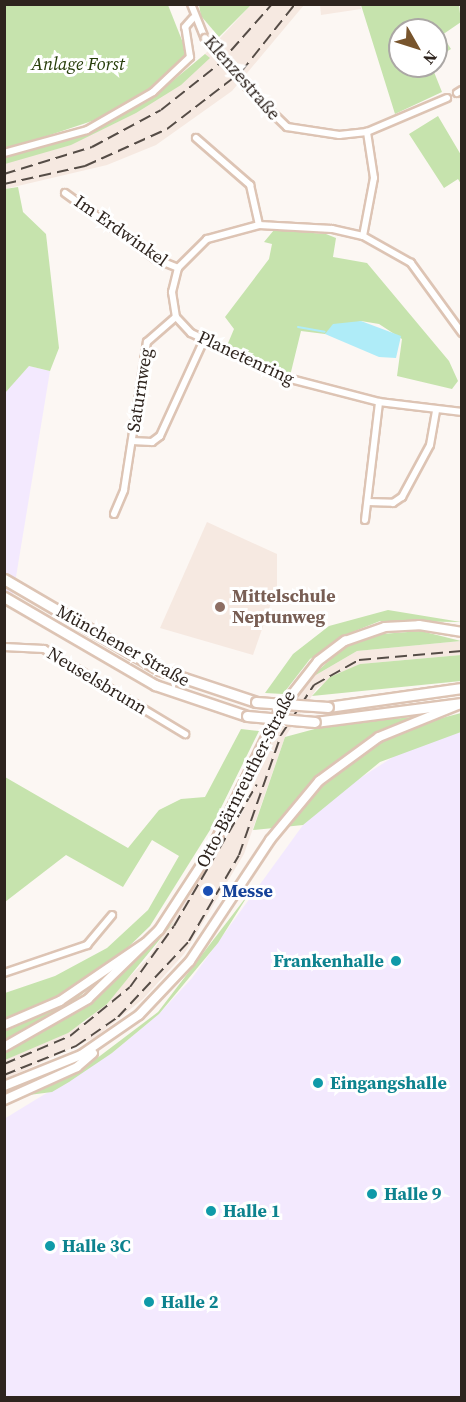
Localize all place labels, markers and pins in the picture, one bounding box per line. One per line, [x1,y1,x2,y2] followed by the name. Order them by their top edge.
[232,586,336,628] place label: Mittelschule Neptunweg
[213,600,227,614] marker: Mittelschule Neptunweg
[222,880,273,902] place label: Messe
[199,882,217,900] marker: Messe
[273,950,384,972] place label: Frankenhalle
[389,954,403,968] marker: Frankenhalle
[330,1072,447,1094] place label: Eingangshalle
[311,1076,325,1090] marker: Eingangshalle
[384,1183,442,1205] place label: Halle 9
[365,1187,379,1201] marker: Halle 9
[223,1200,281,1222] place label: Halle 1
[204,1204,218,1218] marker: Halle 1
[62,1235,131,1257] place label: Halle 3C
[43,1239,57,1253] marker: Halle 3C
[161,1291,219,1313] place label: Halle 2
[142,1295,156,1309] marker: Halle 2

